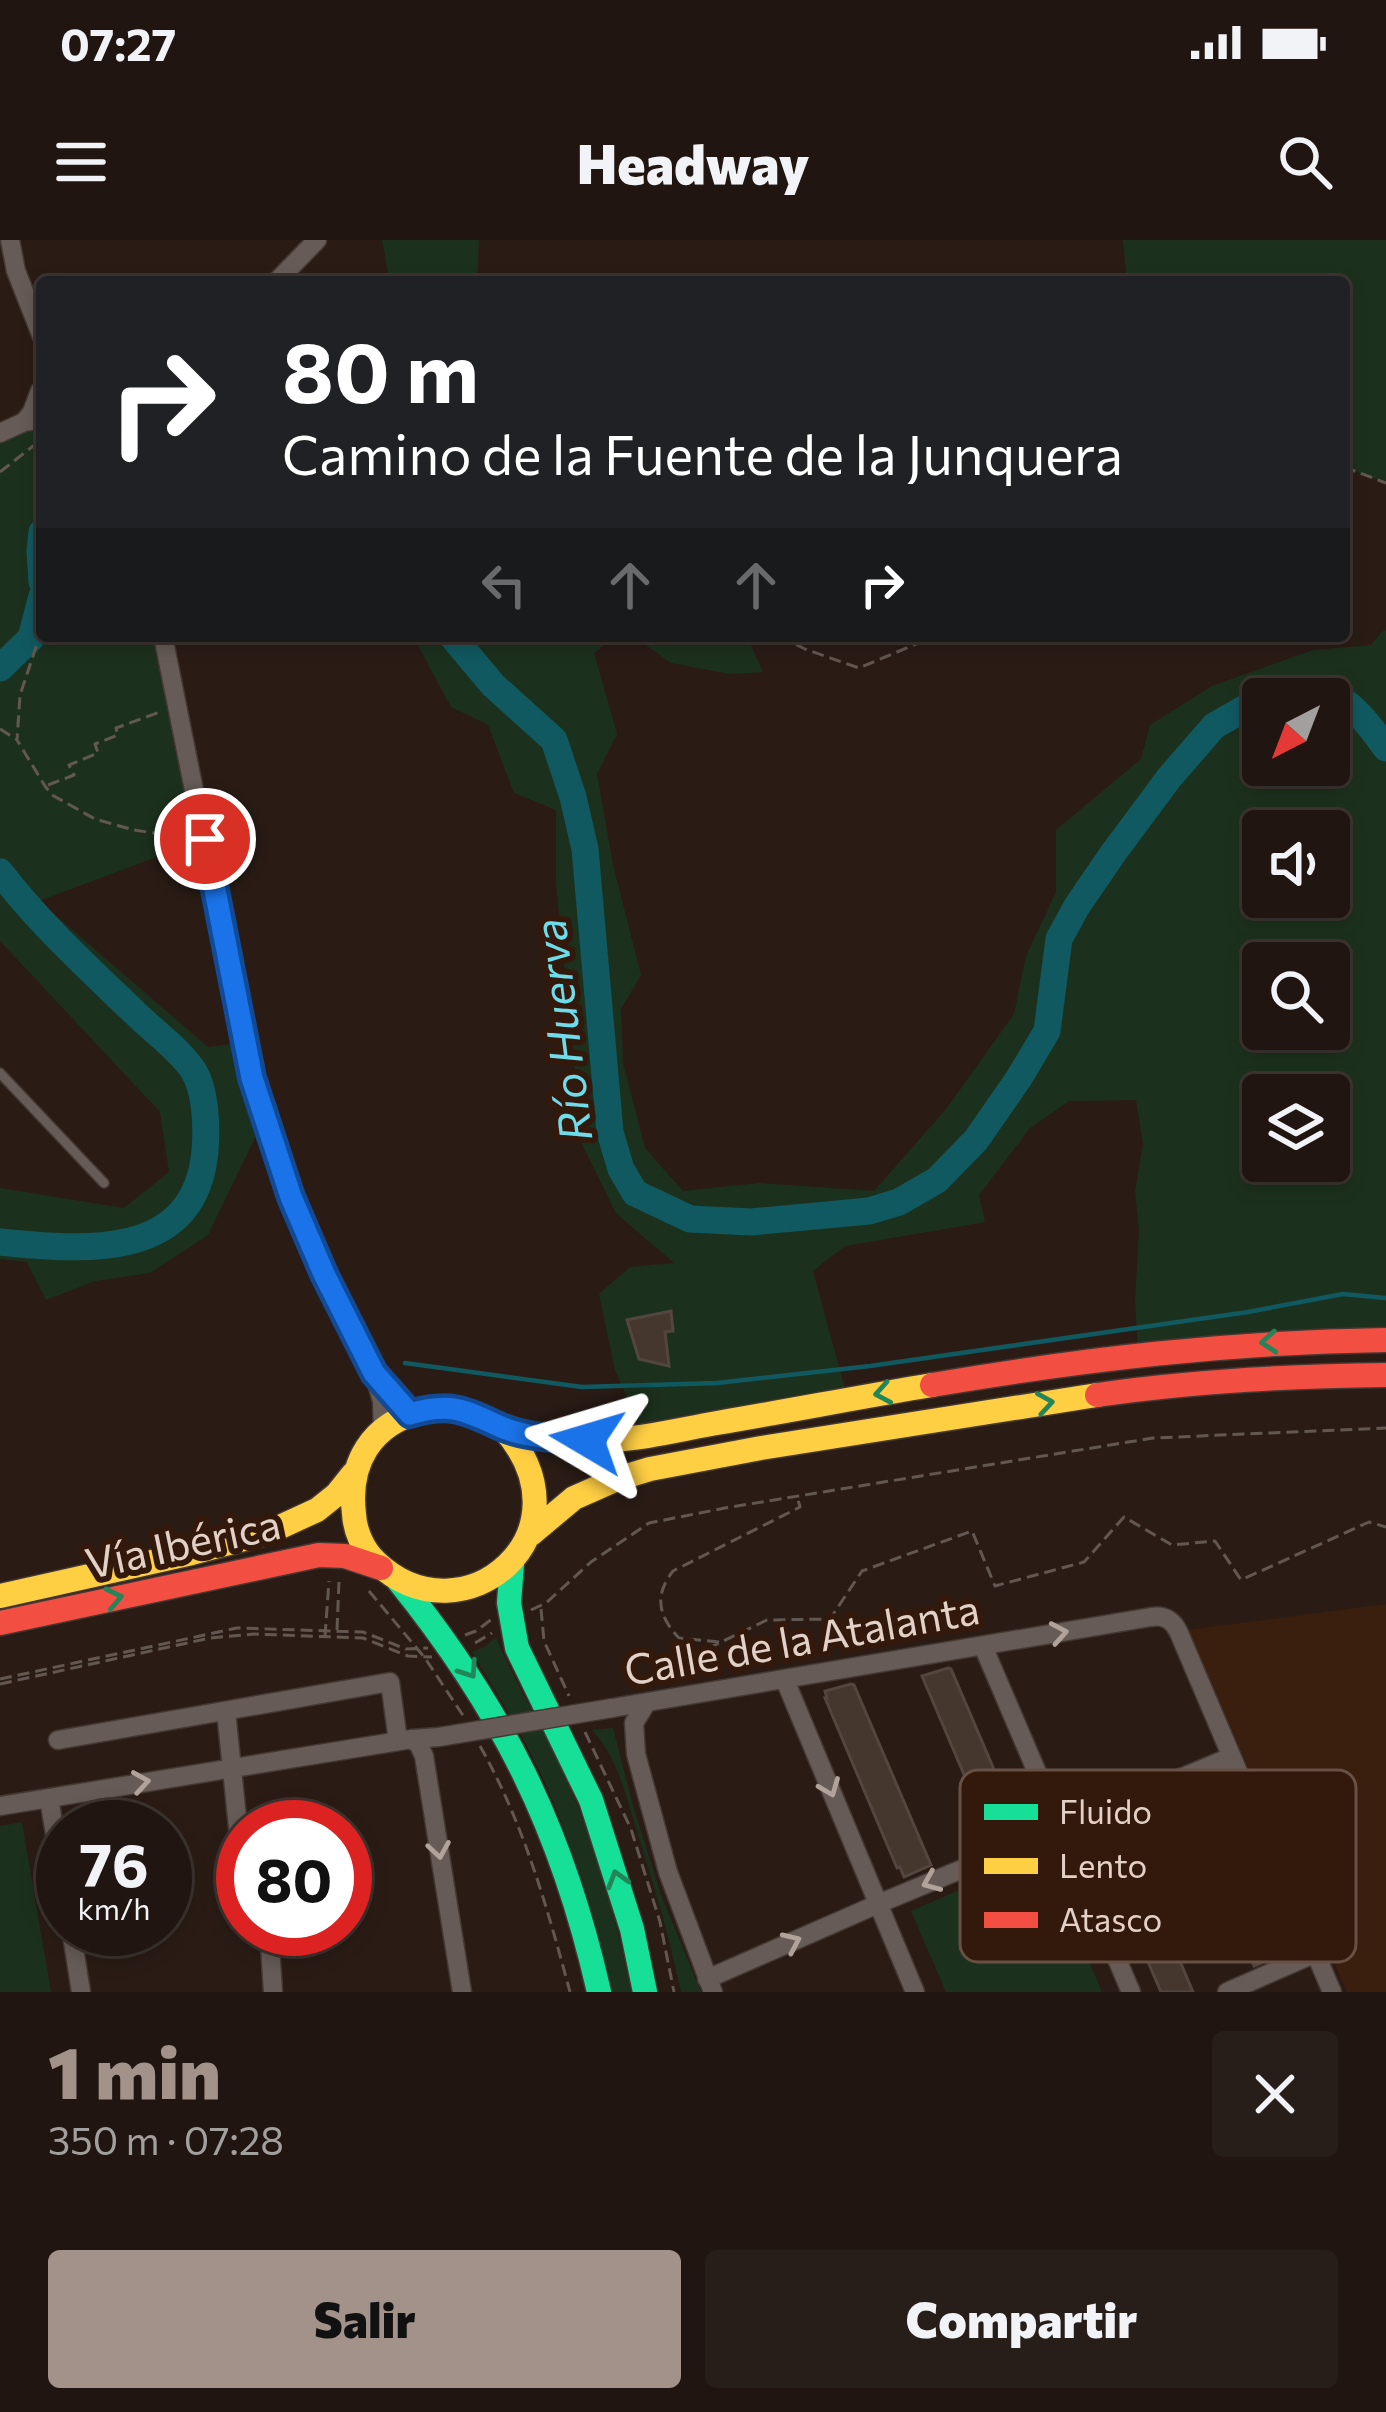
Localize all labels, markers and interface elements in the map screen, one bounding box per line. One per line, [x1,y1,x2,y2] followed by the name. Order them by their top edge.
[60,15,176,70] text: 07:27
[48,129,114,195] icon: menu
[577,129,809,195] text: Headway
[1272,129,1338,195] icon: search
[282,318,479,420] text: 80 m
[84,324,240,480] icon: right
[282,420,1123,486] text: Camino de la Fuente de la Junquera
[471,552,537,618] icon: left
[597,552,663,618] icon: ahead
[723,552,789,618] icon: ahead
[849,552,915,618] icon: right
[1242,678,1350,786] north arrow
[1242,678,1350,1182] map controls
[154,788,256,890] pin
[172,806,238,872] icon: arrive
[1242,810,1350,918] button: sound
[520,916,601,1145] water label: Río Huerva
[1242,942,1350,1050] button: search
[1242,1074,1350,1182] button: layers
[1259,1329,1278,1355] one-way arrow
[524,1377,650,1503] position arrow
[873,1380,893,1405] one-way arrow
[1034,1392,1054,1417] one-way arrow
[80,1496,285,1588] street label: Vía Ibérica
[620,1581,983,1695] street label: Calle de la Atalanta
[104,1587,124,1612] one-way arrow
[1049,1621,1069,1646] one-way arrow
[454,1657,476,1679] one-way arrow
[960,1770,1356,1962] legend
[131,1771,151,1796] one-way arrow
[816,1776,840,1797] one-way arrow
[1059,1790,1152,1831] text: Fluido
[216,1800,372,1956] speed limit sign: 80
[79,1826,149,1899] text: 76
[426,1840,451,1860] one-way arrow
[1059,1844,1147,1885] text: Lento
[921,1868,942,1892] one-way arrow
[606,1869,631,1890] one-way arrow
[78,1889,150,1926] text: km/h
[1059,1898,1162,1939] text: Atasco
[780,1932,802,1956] one-way arrow
[48,2026,221,2114] text: 1 min
[1212,2031,1338,2157] button: close
[48,2115,284,2163] text: 350 m · 07:28
[48,2250,681,2388] button: Salir
[705,2250,1338,2388] button: Compartir

